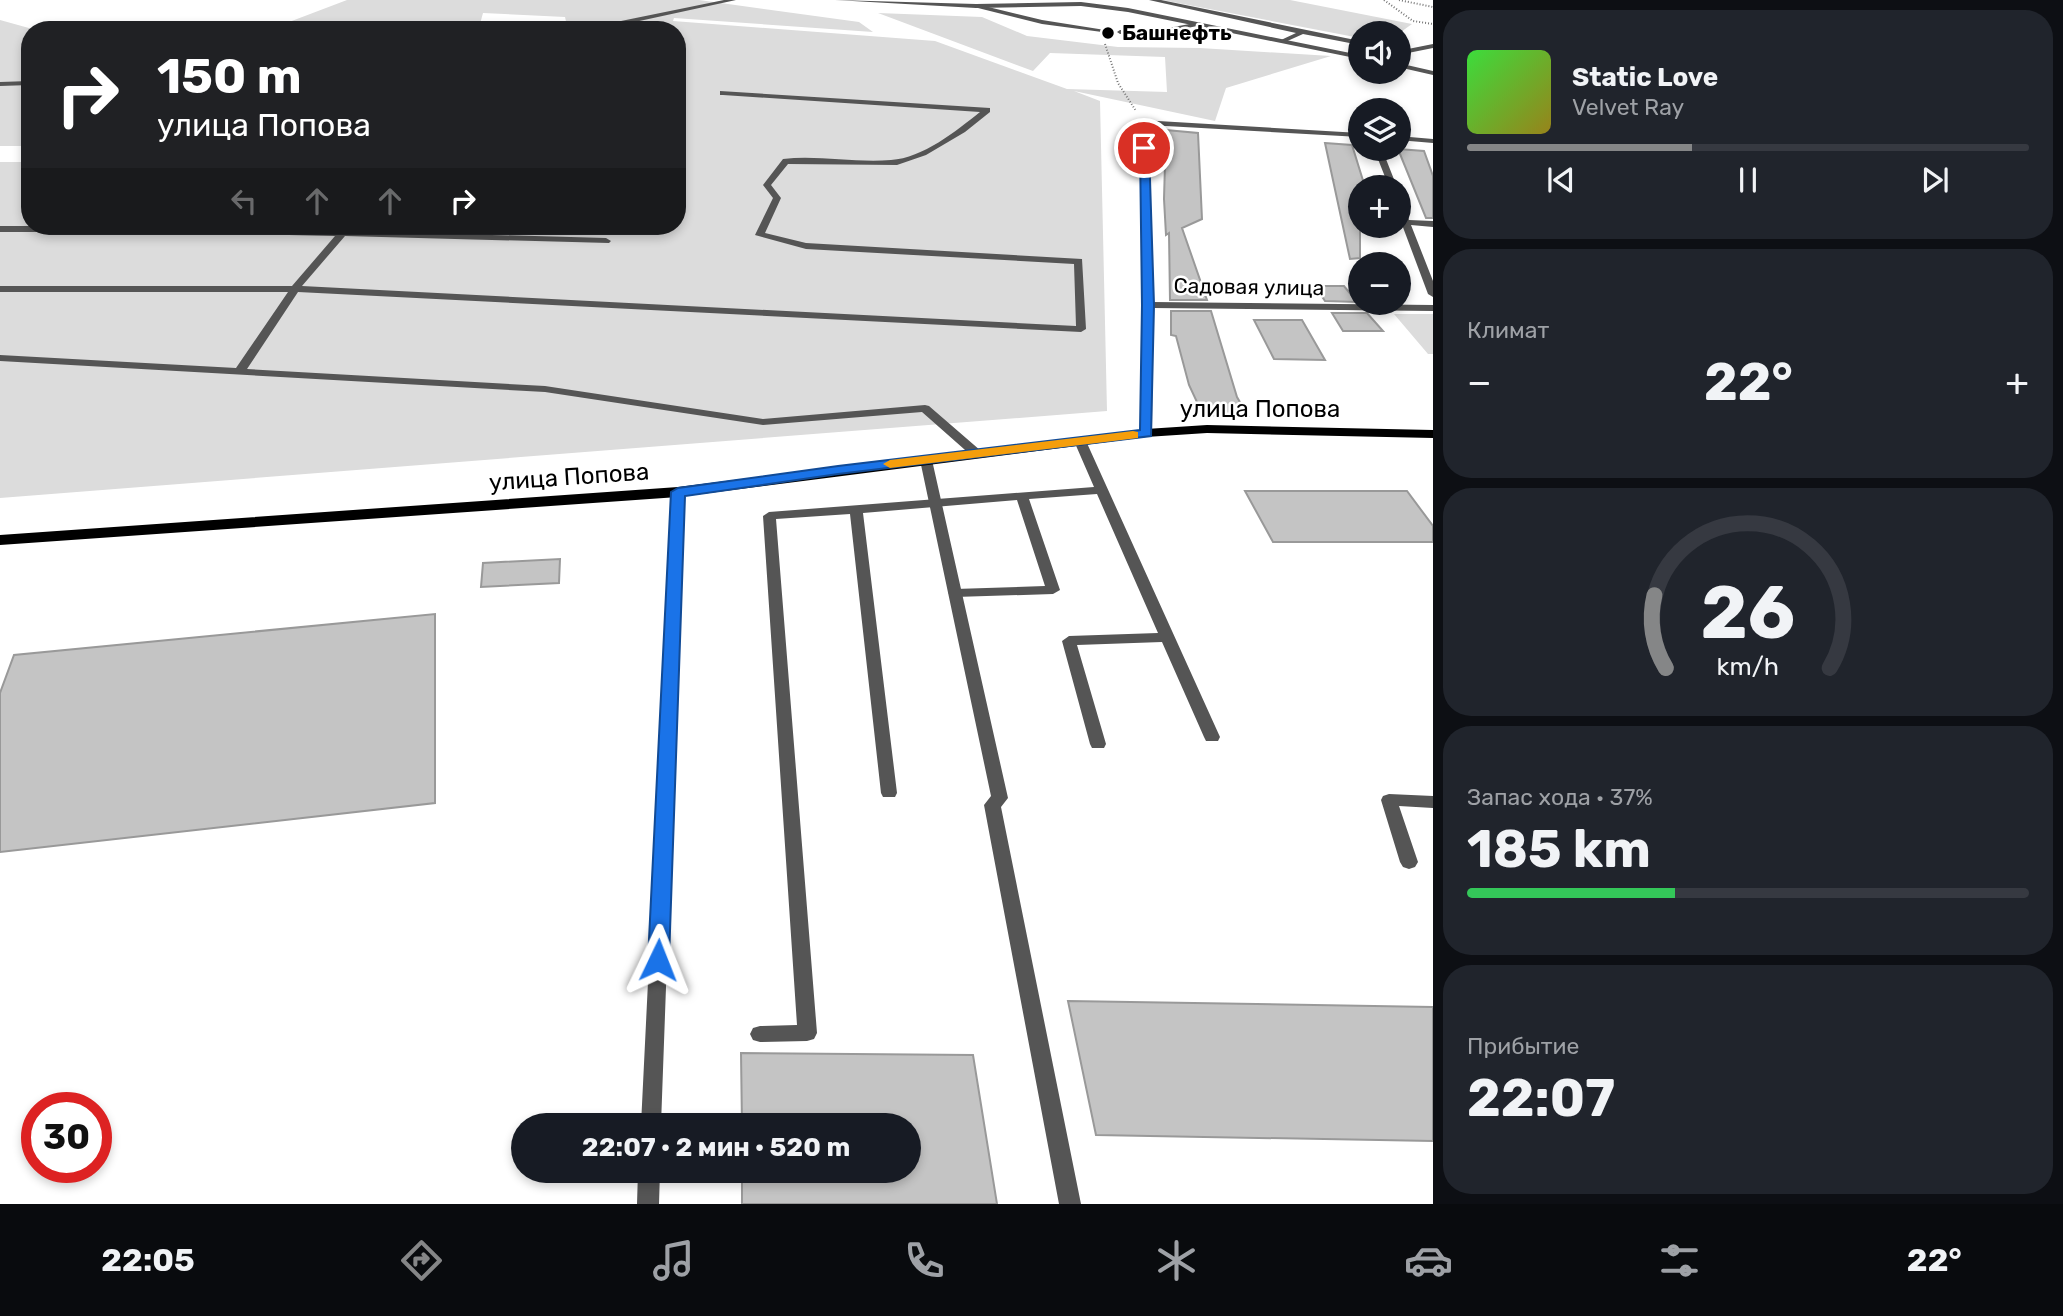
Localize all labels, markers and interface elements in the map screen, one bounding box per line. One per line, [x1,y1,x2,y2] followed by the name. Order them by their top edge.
[1122,20,1232,45] place label: Башнефть
[1348,21,1411,315] map controls
[1348,21,1411,84] button: sound
[1100,25,1116,41] marker: Башнефть
[157,47,302,105] text: 150 m
[42,49,133,140] icon: right
[1572,62,1718,93] text: Static Love
[1572,93,1684,121] text: Velvet Ray
[1348,98,1411,161] button: layers
[157,106,371,144] text: улица Попова
[1114,118,1174,178] pin
[1125,129,1163,167] icon: arrive
[1542,161,1580,199] icon: previous
[1729,161,1767,199] icon: pause
[1916,161,1954,199] icon: next
[1348,175,1411,238] button: +
[225,182,263,220] icon: left
[298,182,336,220] icon: ahead
[371,182,409,220] icon: ahead
[444,182,482,220] icon: right
[1348,252,1411,315] button: −
[1174,273,1325,300] street label: Садовая улица
[1467,316,1549,344] text: Климат
[1704,351,1793,413] text: 22°
[1467,359,1492,405] text: −
[2005,359,2029,405] text: +
[1180,395,1340,423] street label: улица Попова
[488,457,650,497] street label: улица Попова
[1701,570,1795,656] text: 26
[1717,652,1779,681] text: km/h
[1467,783,1653,811] text: Запас хода · 37%
[1467,818,1651,880] text: 185 km
[621,923,695,997] position arrow
[1467,1032,1579,1060] text: Прибытие
[1467,1067,1615,1129] text: 22:07
[21,1092,112,1183] speed limit sign: 30
[582,1132,850,1163] text: 22:07 · 2 мин · 520 m
[397,1236,446,1285] icon: directions
[649,1236,698,1285] icon: music
[900,1236,949,1285] icon: phone
[1152,1236,1201,1285] icon: climate
[1404,1236,1453,1285] icon: car
[1655,1236,1704,1285] icon: filters
[101,1241,195,1279] text: 22:05
[1907,1241,1962,1279] text: 22°

